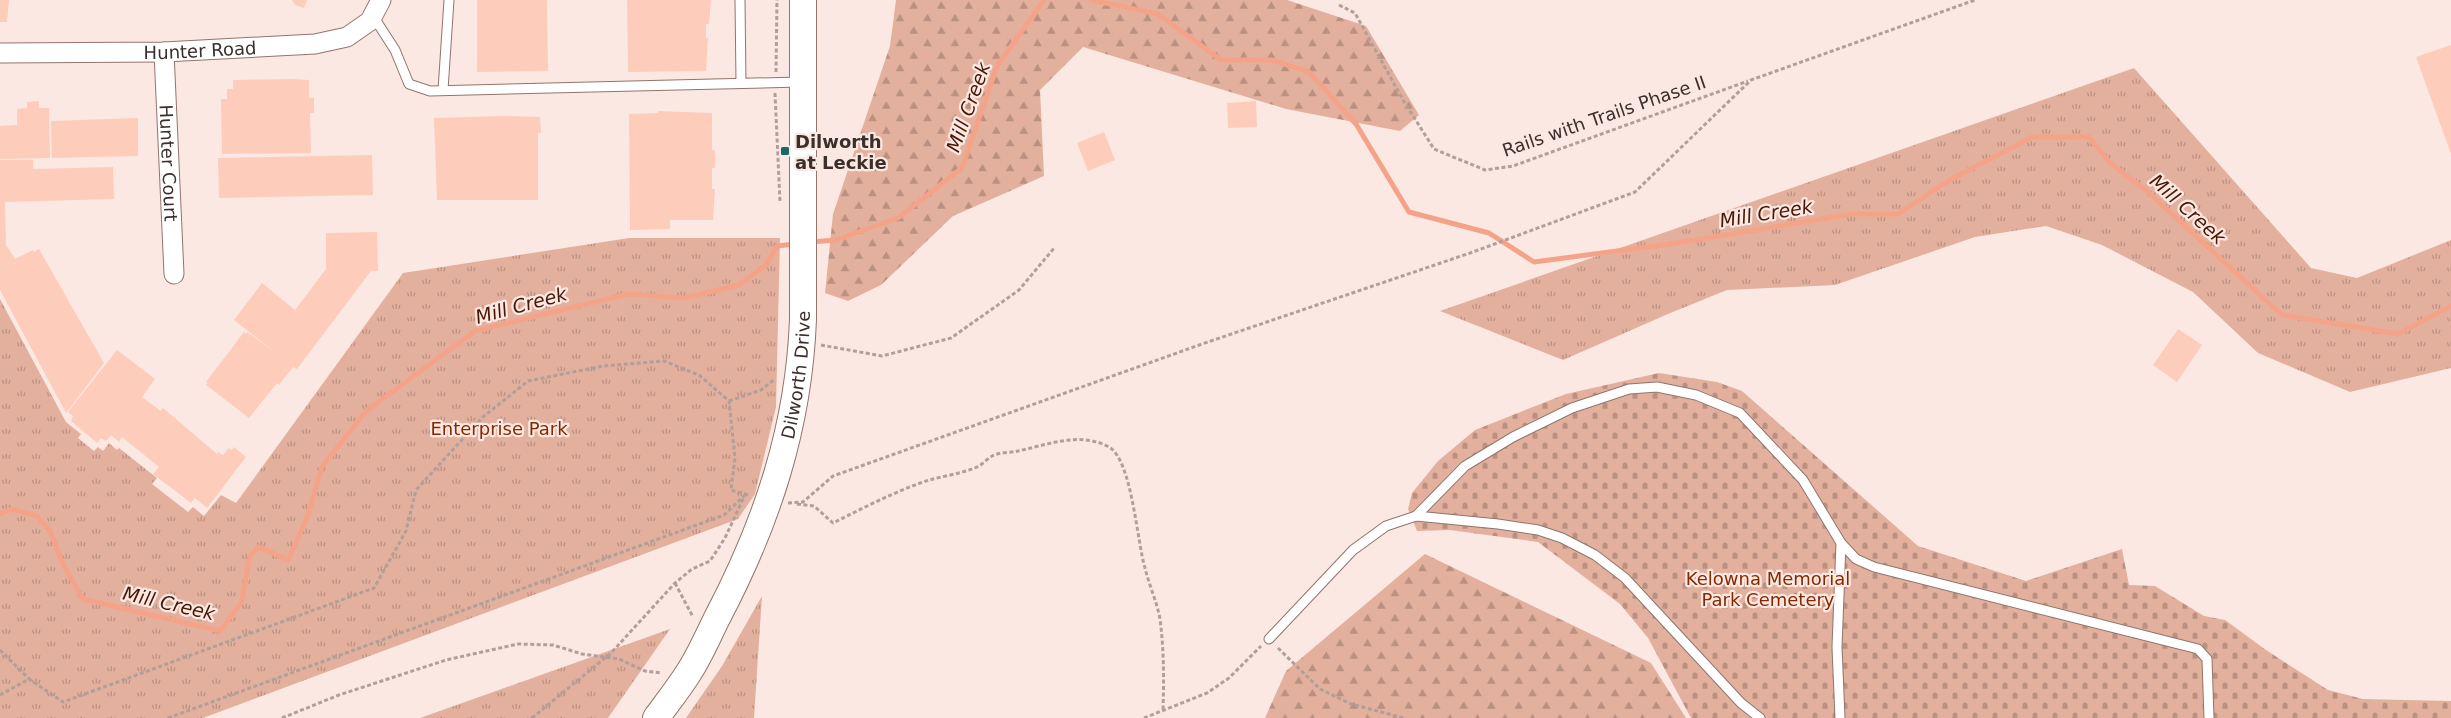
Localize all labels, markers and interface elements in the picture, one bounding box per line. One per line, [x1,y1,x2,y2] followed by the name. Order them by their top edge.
[144,37,257,63] street label: Hunter Road
[942,58,995,155] water label: Mill Creek
[1499,71,1709,161] street label: Rails with Trails Phase II
[156,104,182,222] street label: Hunter Court
[795,131,887,173] place label: Dilworth at Leckie
[779,145,791,157] marker: Dilworth at Leckie
[2146,169,2231,249] water label: Mill Creek
[1718,195,1815,231] water label: Mill Creek
[473,282,570,328] water label: Mill Creek
[776,311,814,441] street label: Dilworth Drive
[430,418,568,439] park label: Enterprise Park
[1686,568,1850,610] park label: Kelowna Memorial Park Cemetery
[121,582,218,624] water label: Mill Creek

